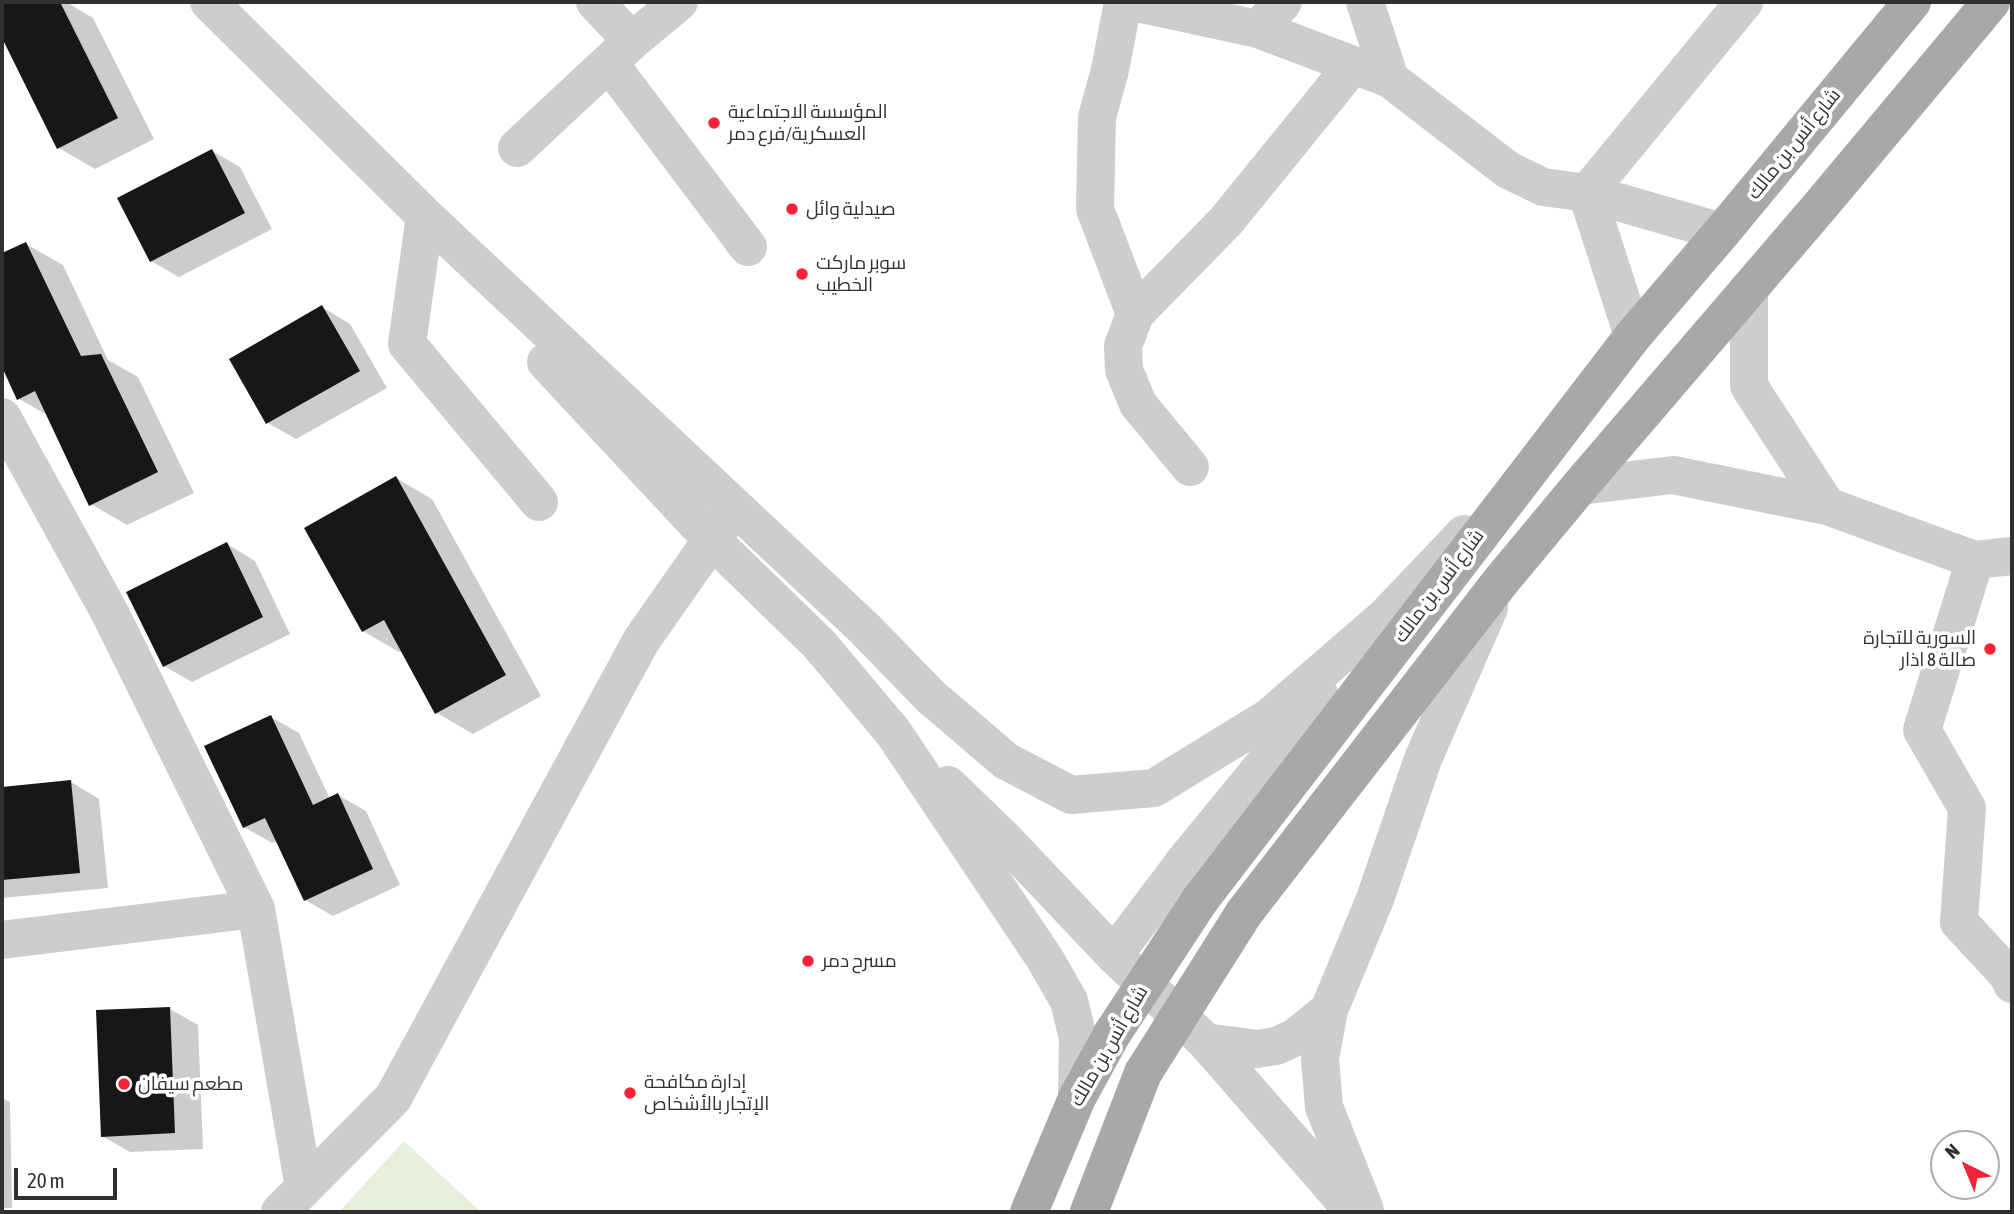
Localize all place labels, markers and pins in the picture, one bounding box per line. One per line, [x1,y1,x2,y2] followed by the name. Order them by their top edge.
[728,101,888,145] place label: المؤسسة الاجتماعية العسكرية/فرع دمر
[706,115,722,131] marker: المؤسسة الاجتماعية العسكرية/فرع دمر
[806,198,896,220] place label: صيدلية وائل
[784,201,800,217] marker: صيدلية وائل
[816,252,906,296] place label: سوبر ماركت الخطيب
[794,266,810,282] marker: سوبر ماركت الخطيب
[1863,627,1976,671] place label: السورية للتجارة صالة 8 اذار
[1982,641,1998,657] marker: السورية للتجارة صالة 8 اذار
[822,950,897,972] place label: مسرح دمر
[800,953,816,969] marker: مسرح دمر
[644,1071,769,1115] place label: إدارة مكافحة الإتجار بالأشخاص
[138,1073,243,1095] place label: مطعم سيفان
[116,1076,132,1092] marker: مطعم سيفان
[622,1085,638,1101] marker: إدارة مكافحة الإتجار بالأشخاص

